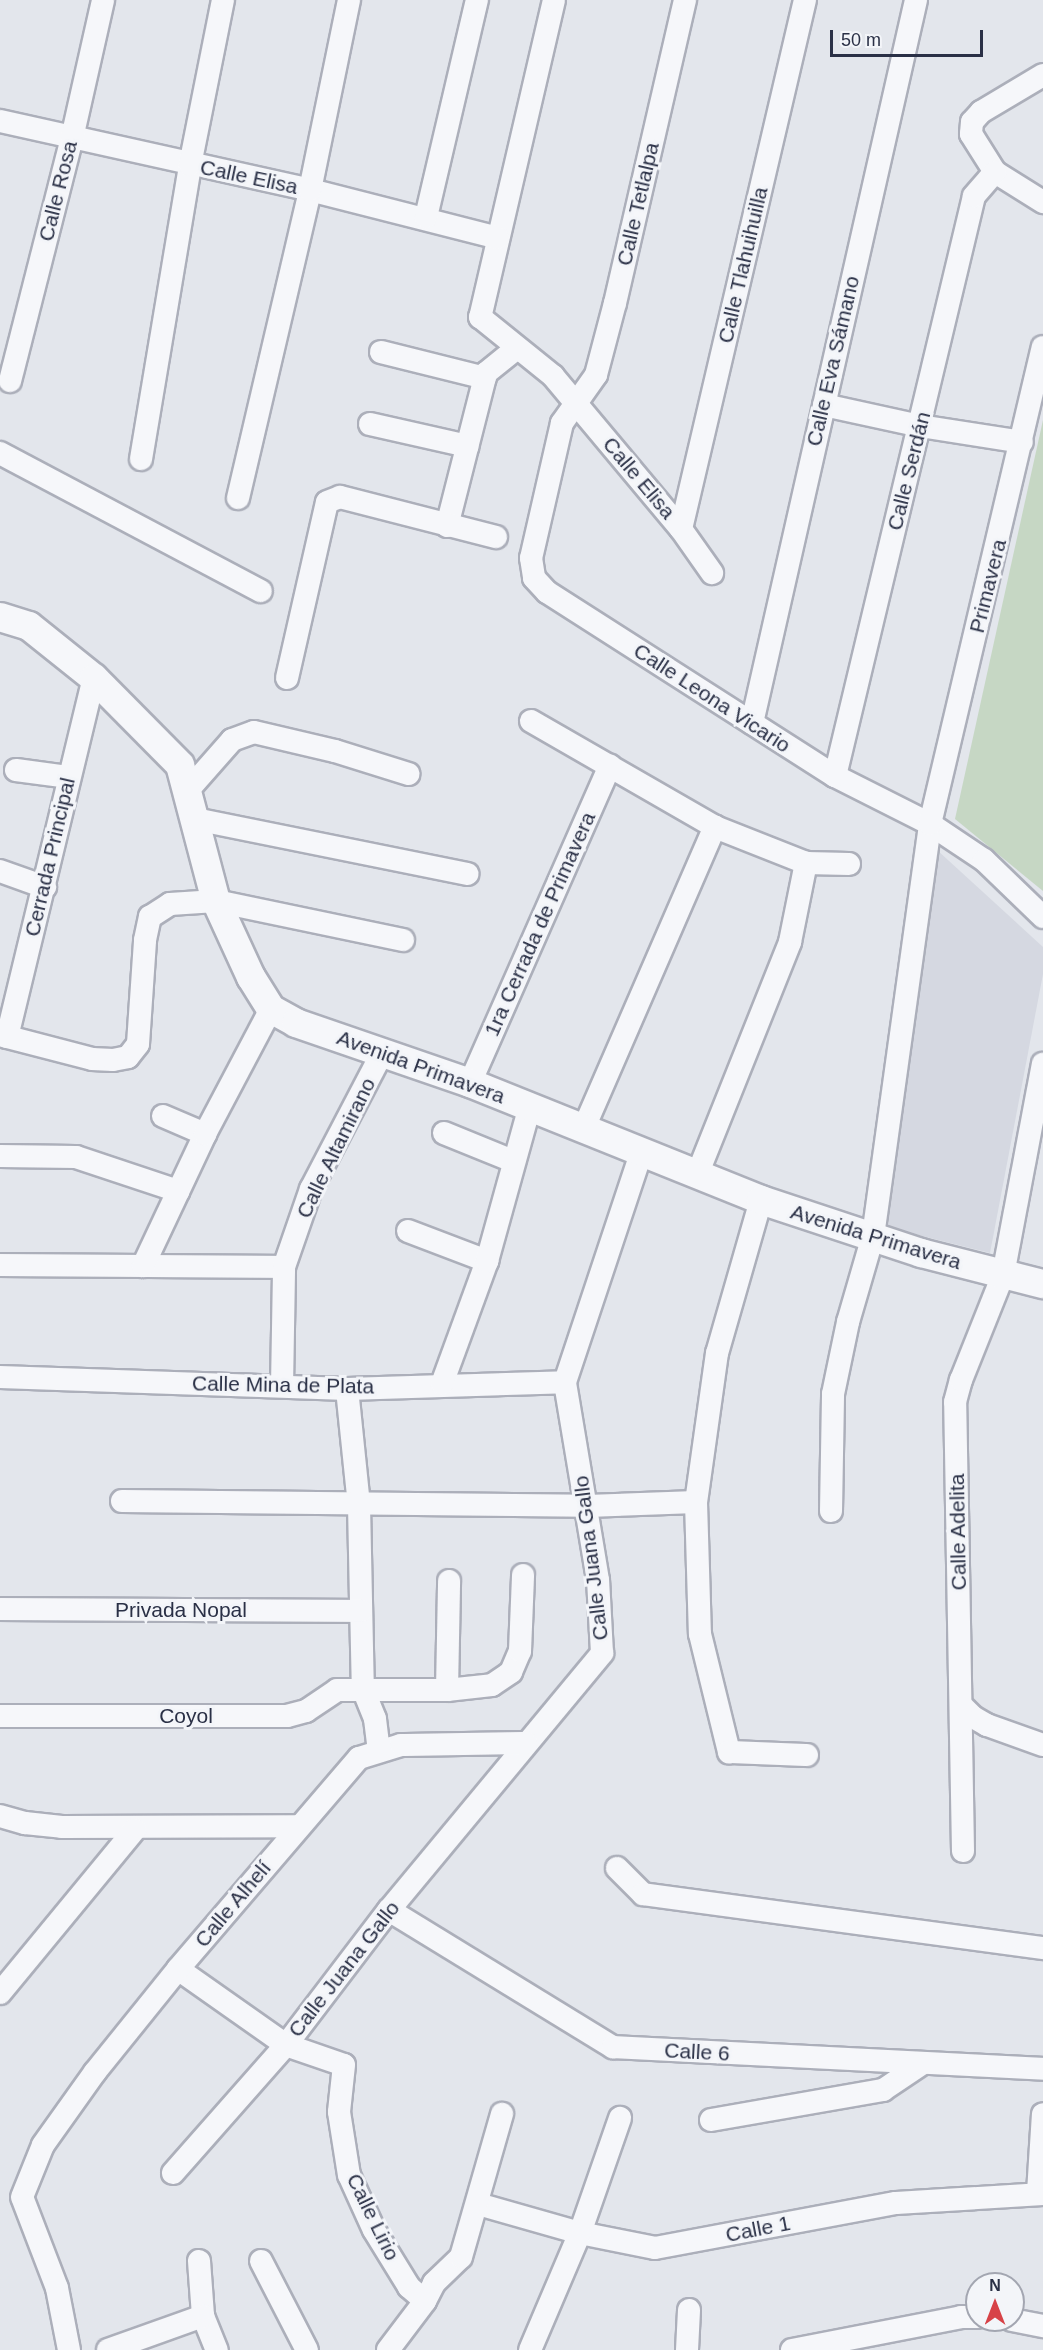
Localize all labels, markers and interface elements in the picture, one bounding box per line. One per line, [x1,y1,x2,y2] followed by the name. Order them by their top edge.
[833,18,986,56] scale bar
[841,30,881,50] text: 50 m
[33,138,83,244] street label: Calle Rosa
[612,140,664,268] street label: Calle Tetlalpa
[198,154,300,200] street label: Calle Elisa
[713,184,773,346] street label: Calle Tlahuihuilla
[801,273,865,449] street label: Calle Eva Sámano
[882,409,936,533] street label: Calle Serdán
[597,432,681,524] street label: Calle Elisa
[964,537,1012,635] street label: Primavera
[629,638,795,758] street label: Calle Leona Vicario
[19,775,81,939] street label: Cerrada Principal
[479,808,601,1040] street label: 1ra Cerrada de Primavera
[334,1025,508,1109] street label: Avenida Primavera
[291,1073,381,1223] street label: Calle Altamirano
[788,1199,964,1275] street label: Avenida Primavera
[192,1371,374,1399] street label: Calle Mina de Plata
[944,1473,972,1591] street label: Calle Adelita
[568,1474,614,1642] street label: Calle Juana Gallo
[115,1597,247,1623] street label: Privada Nopal
[159,1703,213,1729] street label: Coyol
[189,1855,277,1953] street label: Calle Alhelí
[283,1896,405,2042] street label: Calle Juana Gallo
[664,2038,730,2066] street label: Calle 6
[341,2170,405,2264] street label: Calle Lirio
[724,2210,792,2248] street label: Calle 1
[965,2272,1025,2332] north arrow
[989,2277,1001,2294] text: N

